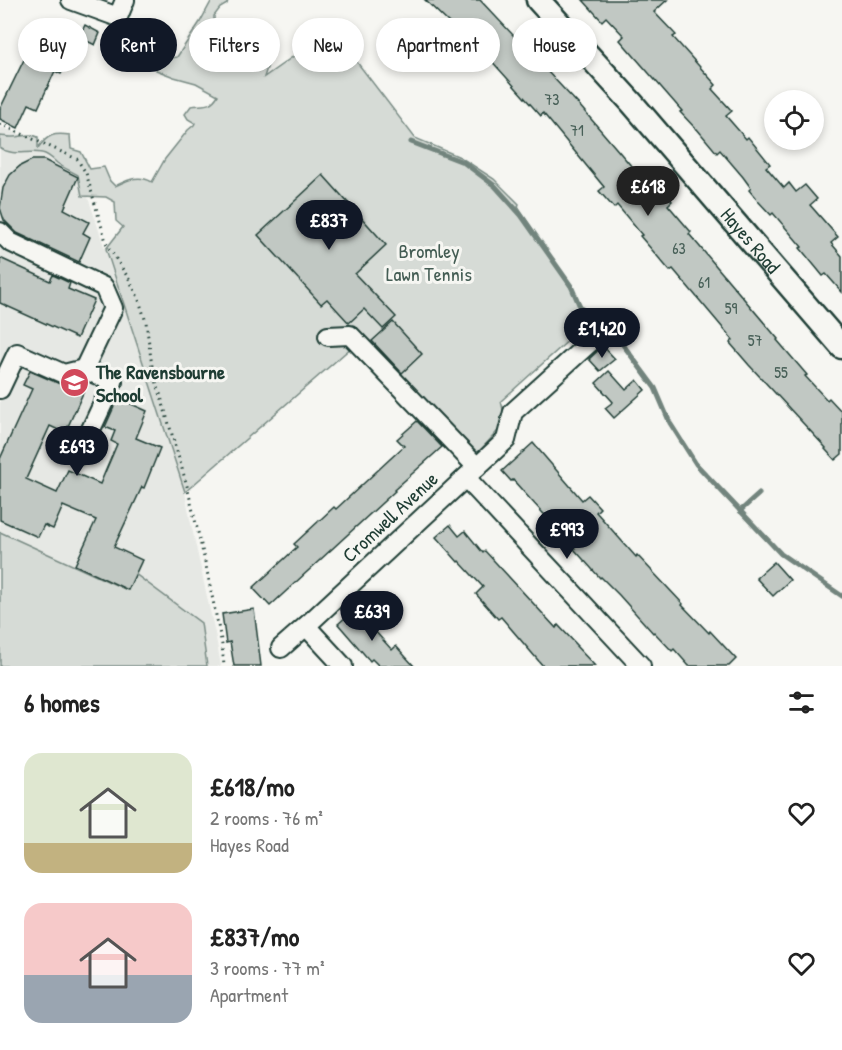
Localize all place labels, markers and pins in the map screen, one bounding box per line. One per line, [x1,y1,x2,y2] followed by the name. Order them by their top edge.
[612,166,684,217] pin: £618
[293,200,365,251] pin: £837
[553,308,651,359] pin: £1,420
[95,358,225,408] place label: The Ravensbourne School
[59,367,91,399] school or university icon: The Ravensbourne School
[41,426,113,477] pin: £693
[531,509,603,560] pin: £993
[336,591,408,642] pin: £639

